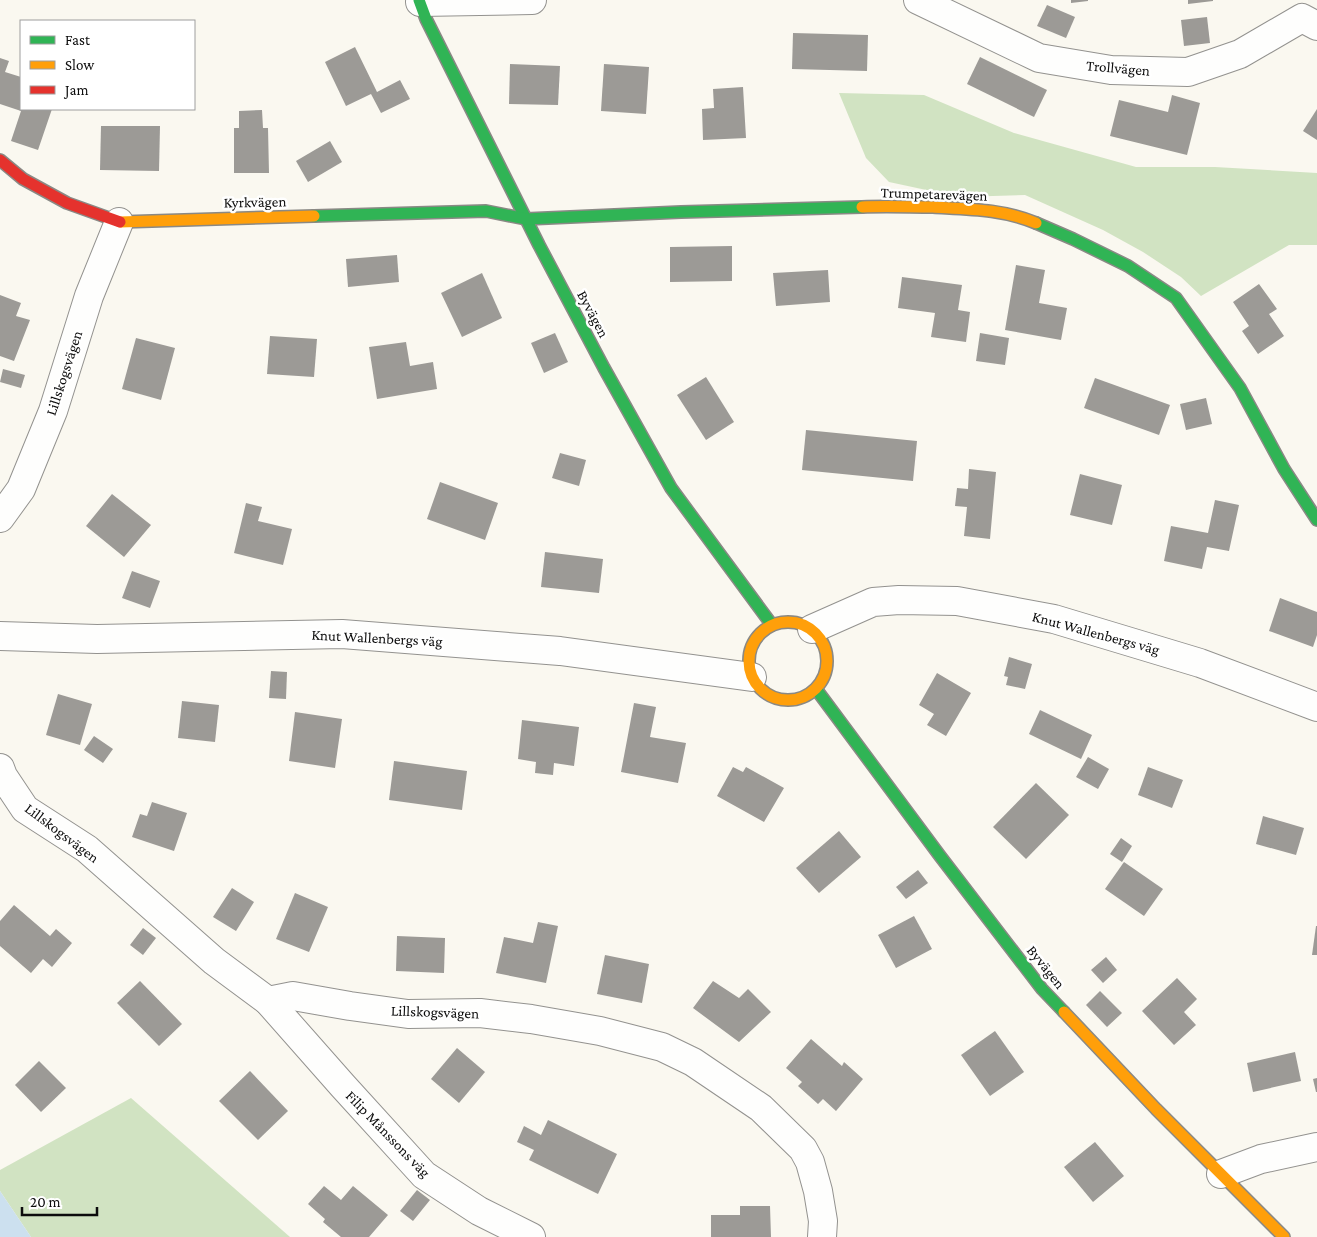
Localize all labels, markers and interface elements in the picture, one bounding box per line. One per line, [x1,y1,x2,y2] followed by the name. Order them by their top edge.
[20,20,195,110] legend
[65,32,91,48] text: Fast
[65,57,95,73] text: Slow
[1085,57,1151,80] street label: Trollvägen
[63,82,88,99] text: Jam
[880,184,988,205] street label: Trumpetarevägen
[223,193,287,212] street label: Kyrkvägen
[573,288,612,341] street label: Byvägen
[43,329,86,418] street label: Lillskogsvägen
[1030,608,1161,659] street label: Knut Wallenbergs väg
[311,627,443,650] street label: Knut Wallenbergs väg
[21,800,102,867] street label: Lillskogsvägen
[1023,942,1068,992] street label: Byvägen
[391,1002,479,1023] street label: Lillskogsvägen
[342,1087,433,1181] street label: Filip Månssons väg
[22,1184,98,1216] scale bar
[30,1194,61,1210] text: 20 m

